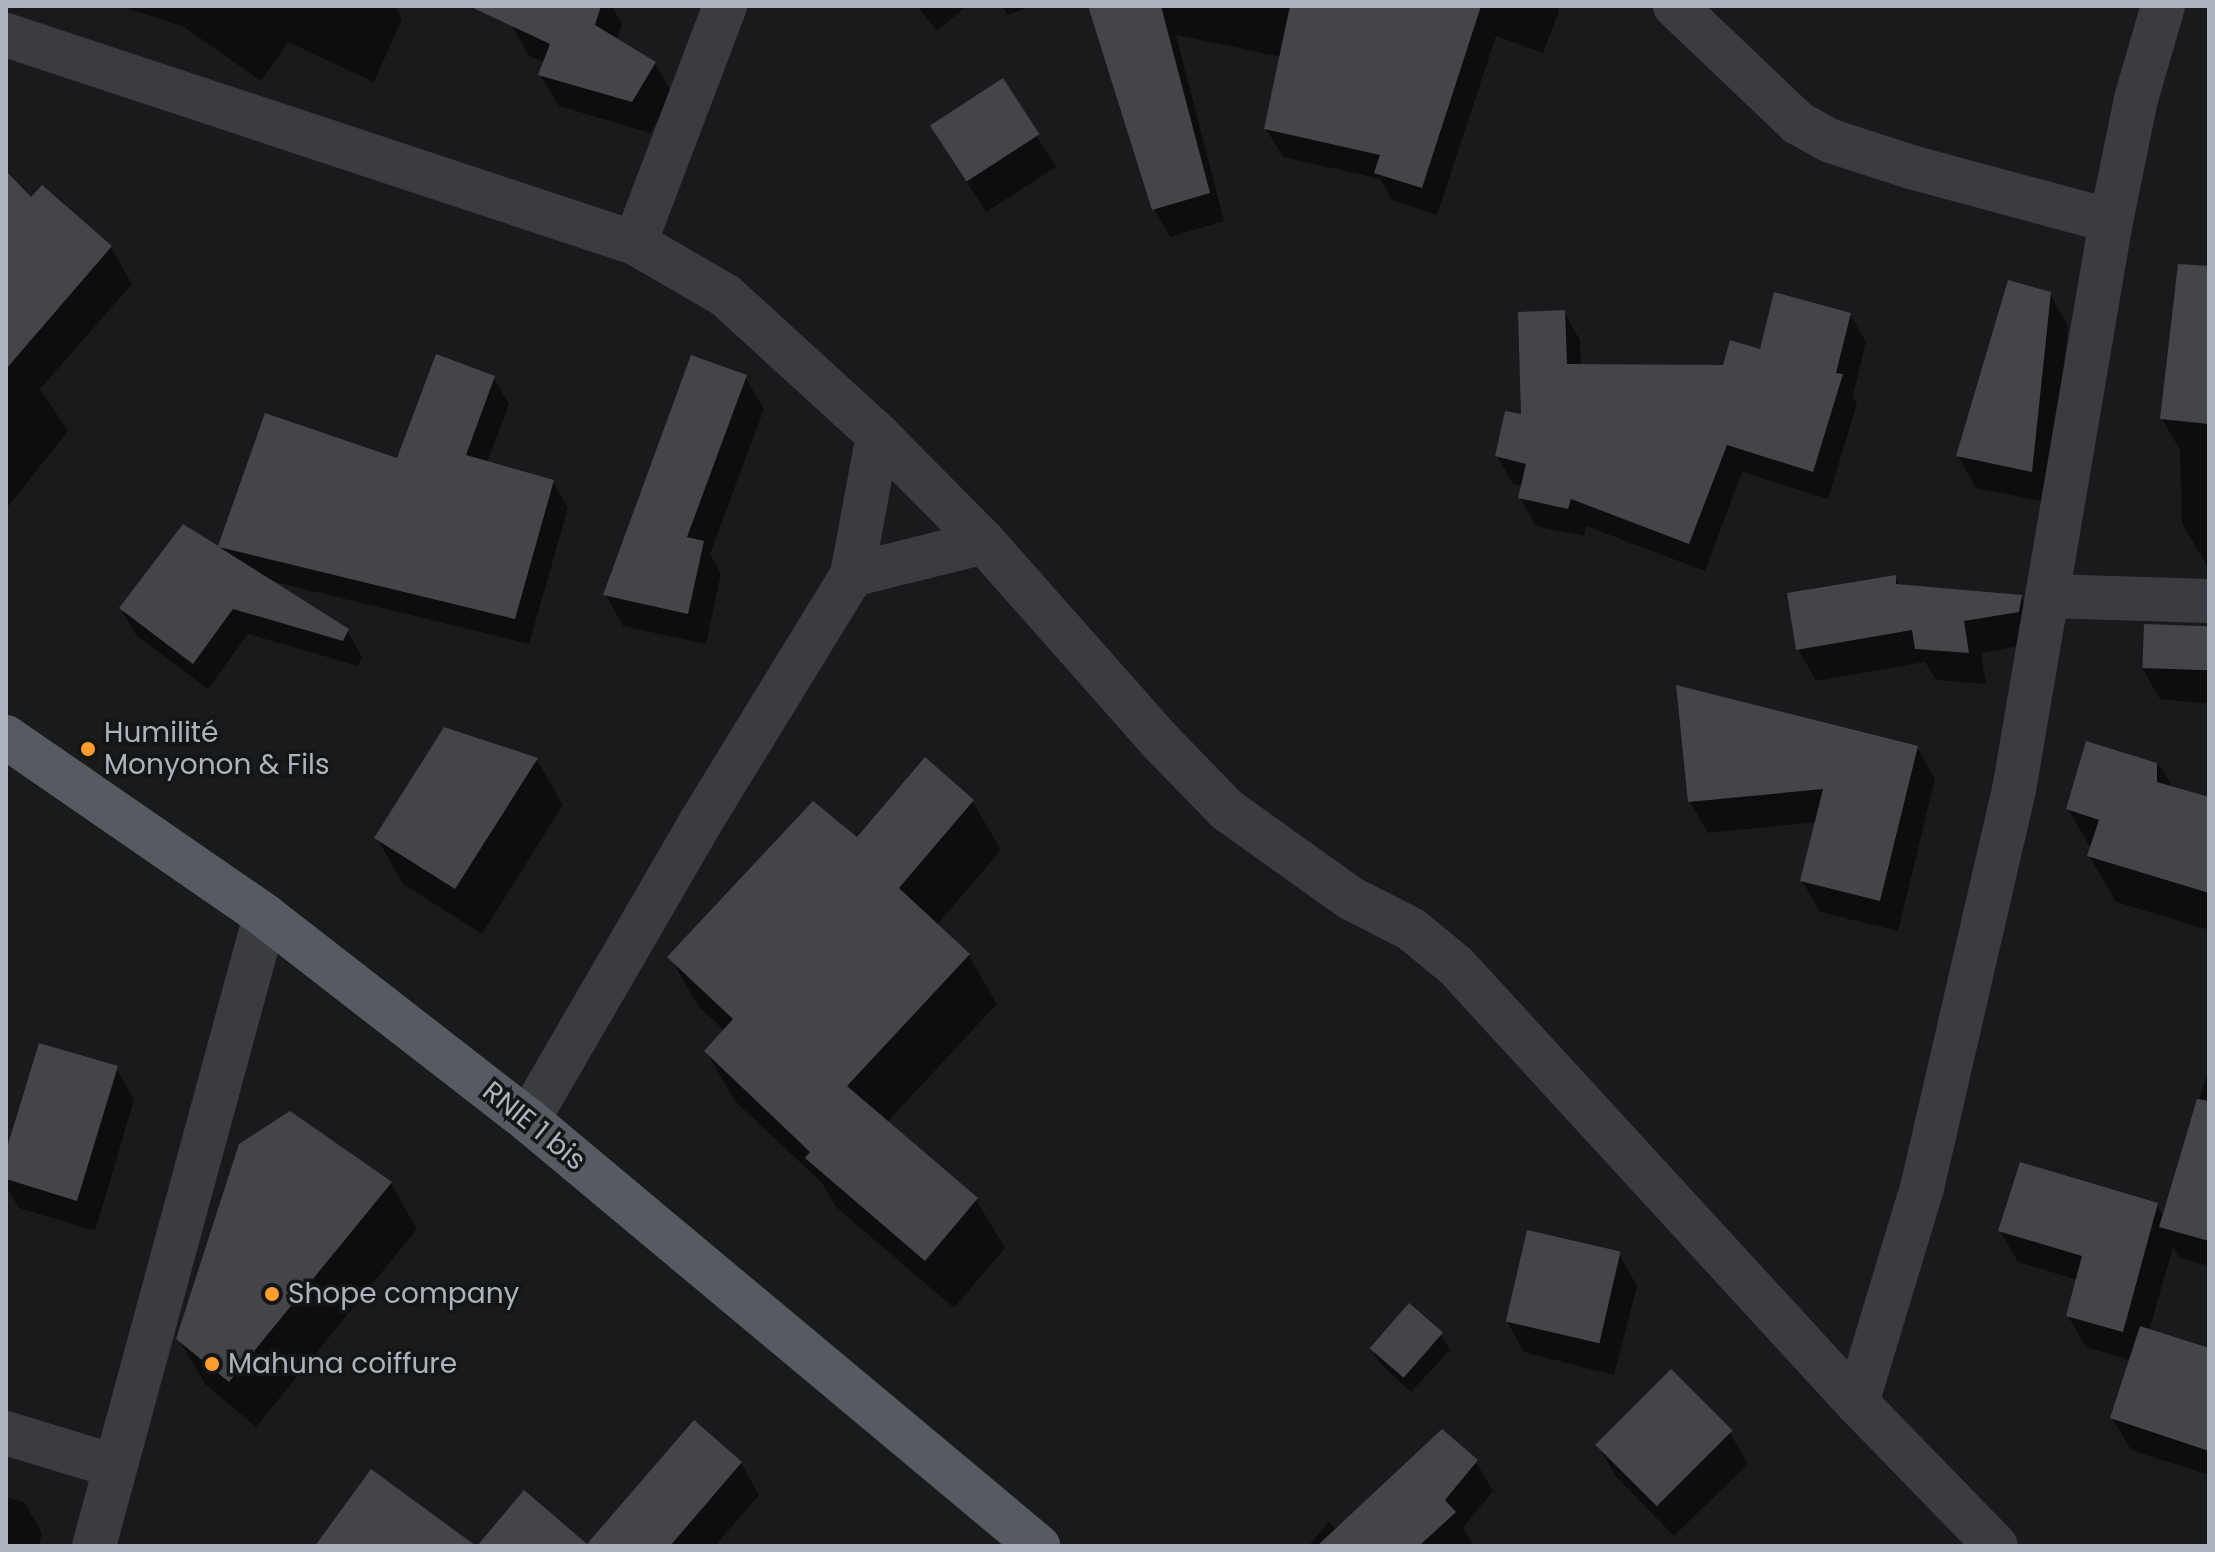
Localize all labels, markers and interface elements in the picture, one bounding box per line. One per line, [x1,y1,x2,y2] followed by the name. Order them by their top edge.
[104,716,330,782] place label: Humilité Monyonon & Fils
[79,740,97,758] marker: Humilité Monyonon & Fils
[476,1074,592,1178] street label: RNIE 1 bis
[288,1277,519,1311] place label: Shope company
[263,1285,281,1303] marker: Shope company
[228,1347,457,1381] place label: Mahuna coiffure
[203,1355,221,1373] marker: Mahuna coiffure

